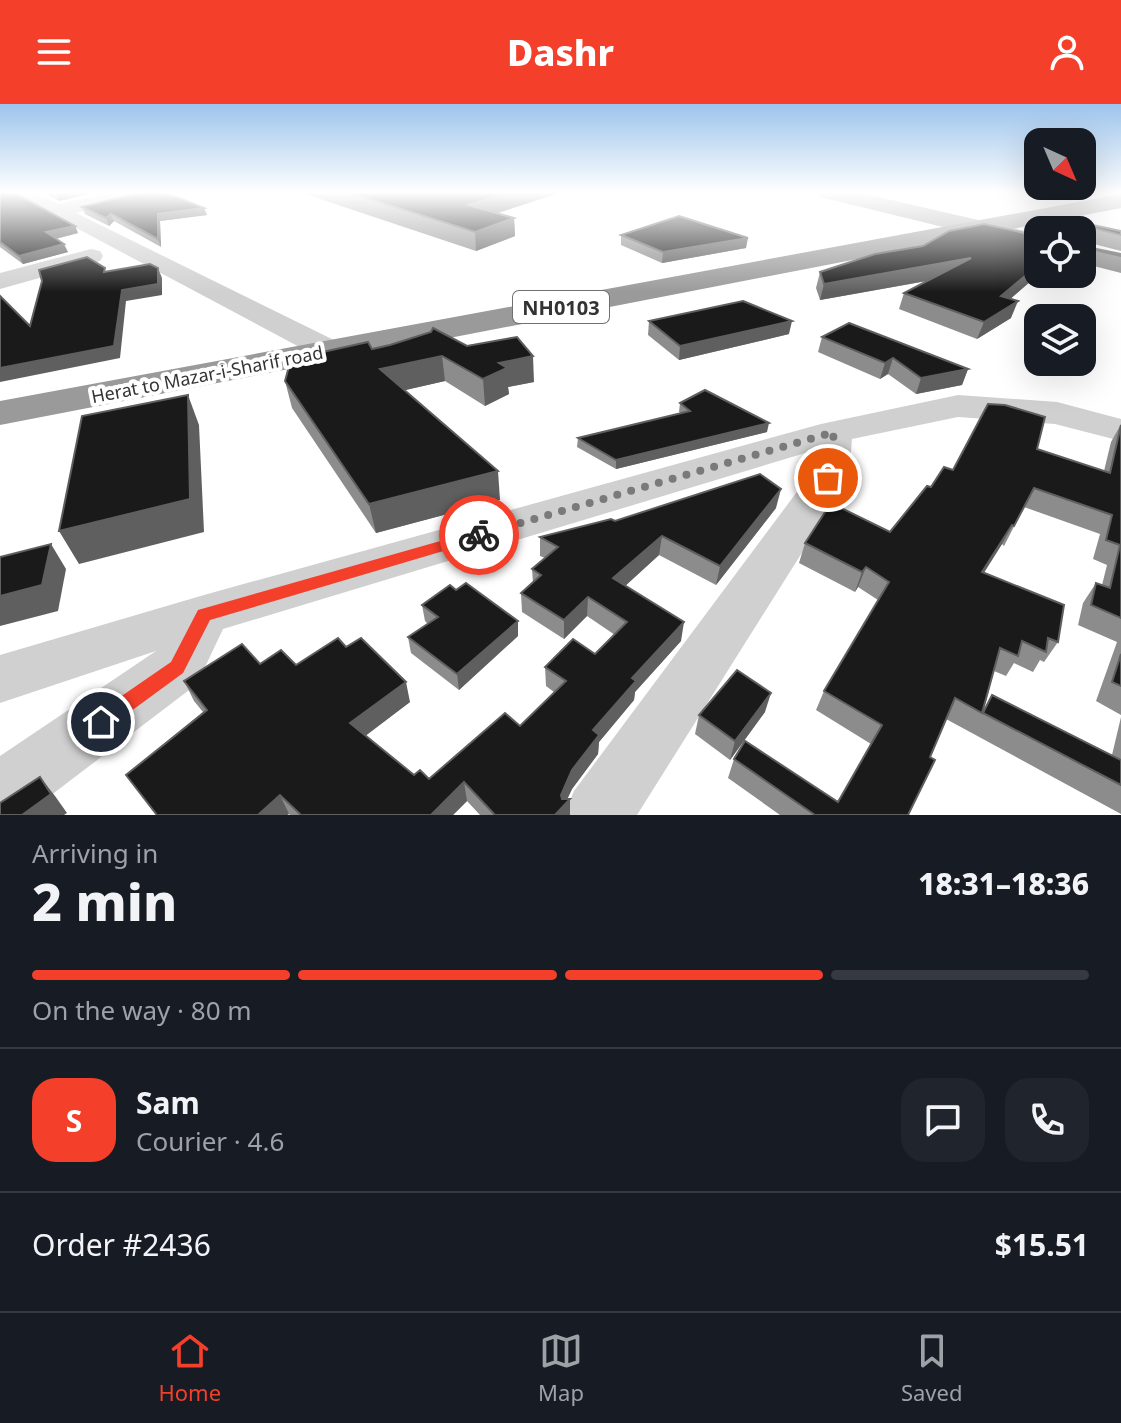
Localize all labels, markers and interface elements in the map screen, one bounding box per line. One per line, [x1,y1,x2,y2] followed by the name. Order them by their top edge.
[507,28,614,77] text: Dashr
[32,30,76,74] icon: menu
[1045,30,1089,74] icon: person
[1024,128,1096,200] north arrow
[1024,128,1096,376] map controls
[1024,216,1096,288] button: locate
[513,291,609,323] road number: NH0103
[1024,304,1096,376] button: layers
[89,340,325,408] street label: Herat to Mazar-i-Sharif road
[794,444,862,512] pin
[806,456,850,500] icon: bag
[439,495,519,575] courier
[457,513,501,557] icon: bike
[67,688,135,756] pin
[79,700,123,744] icon: home
[32,835,158,871] text: Arriving in
[918,863,1089,904] text: 18:31–18:36
[32,865,177,936] text: 2 min
[32,992,252,1028] text: On the way · 80 m
[901,1078,985,1162] button: chat
[1005,1078,1089,1162] button: phone
[136,1082,200,1123] text: Sam
[66,1100,82,1141] text: S
[136,1123,284,1159] text: Courier · 4.6
[32,1224,211,1265] text: Order #2436
[995,1224,1089,1265] text: $15.51
[159,1329,221,1407] tab: Home
[538,1329,584,1407] tab: Map
[901,1329,962,1407] tab: Saved

